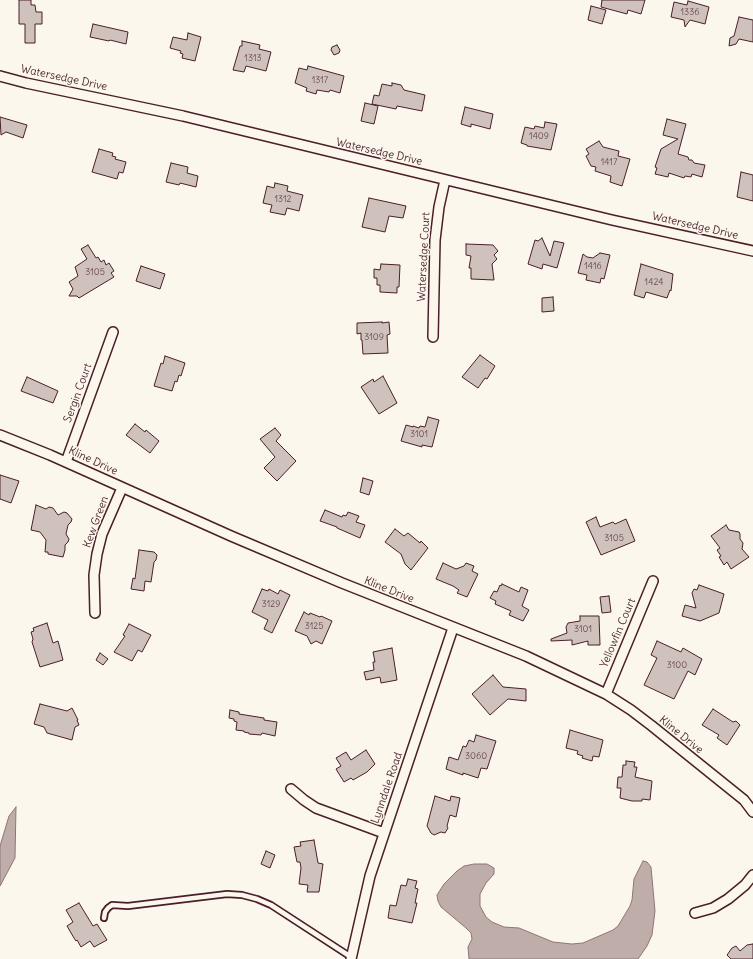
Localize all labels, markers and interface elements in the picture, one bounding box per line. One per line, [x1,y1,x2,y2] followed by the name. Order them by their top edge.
[681,7,699,17] house number: 1336
[244,53,262,63] house number: 1313
[20,62,108,94] street label: Watersedge Drive
[312,75,328,85] house number: 1317
[529,131,549,141] house number: 1409
[335,136,423,168] street label: Watersedge Drive
[601,157,617,167] house number: 1417
[274,194,292,204] house number: 1312
[651,210,739,242] street label: Watersedge Drive
[415,212,433,302] street label: Watersedge Court
[584,261,602,271] house number: 1416
[85,267,105,277] house number: 3105
[645,277,663,287] house number: 1424
[364,332,384,342] house number: 3109
[61,362,95,424] street label: Sergin Court
[410,429,428,439] house number: 3101
[66,444,120,478] street label: Kline Drive
[81,494,111,550] street label: Kew Green
[604,533,624,543] house number: 3105
[362,574,416,606] street label: Kline Drive
[597,596,639,670] street label: Yellowfin Court
[262,599,280,609] house number: 3129
[305,621,323,631] house number: 3125
[574,624,592,634] house number: 3101
[667,660,687,670] house number: 3100
[656,713,706,757] street label: Kline Drive
[369,751,405,825] street label: Lynndale Road
[465,751,487,761] house number: 3060

